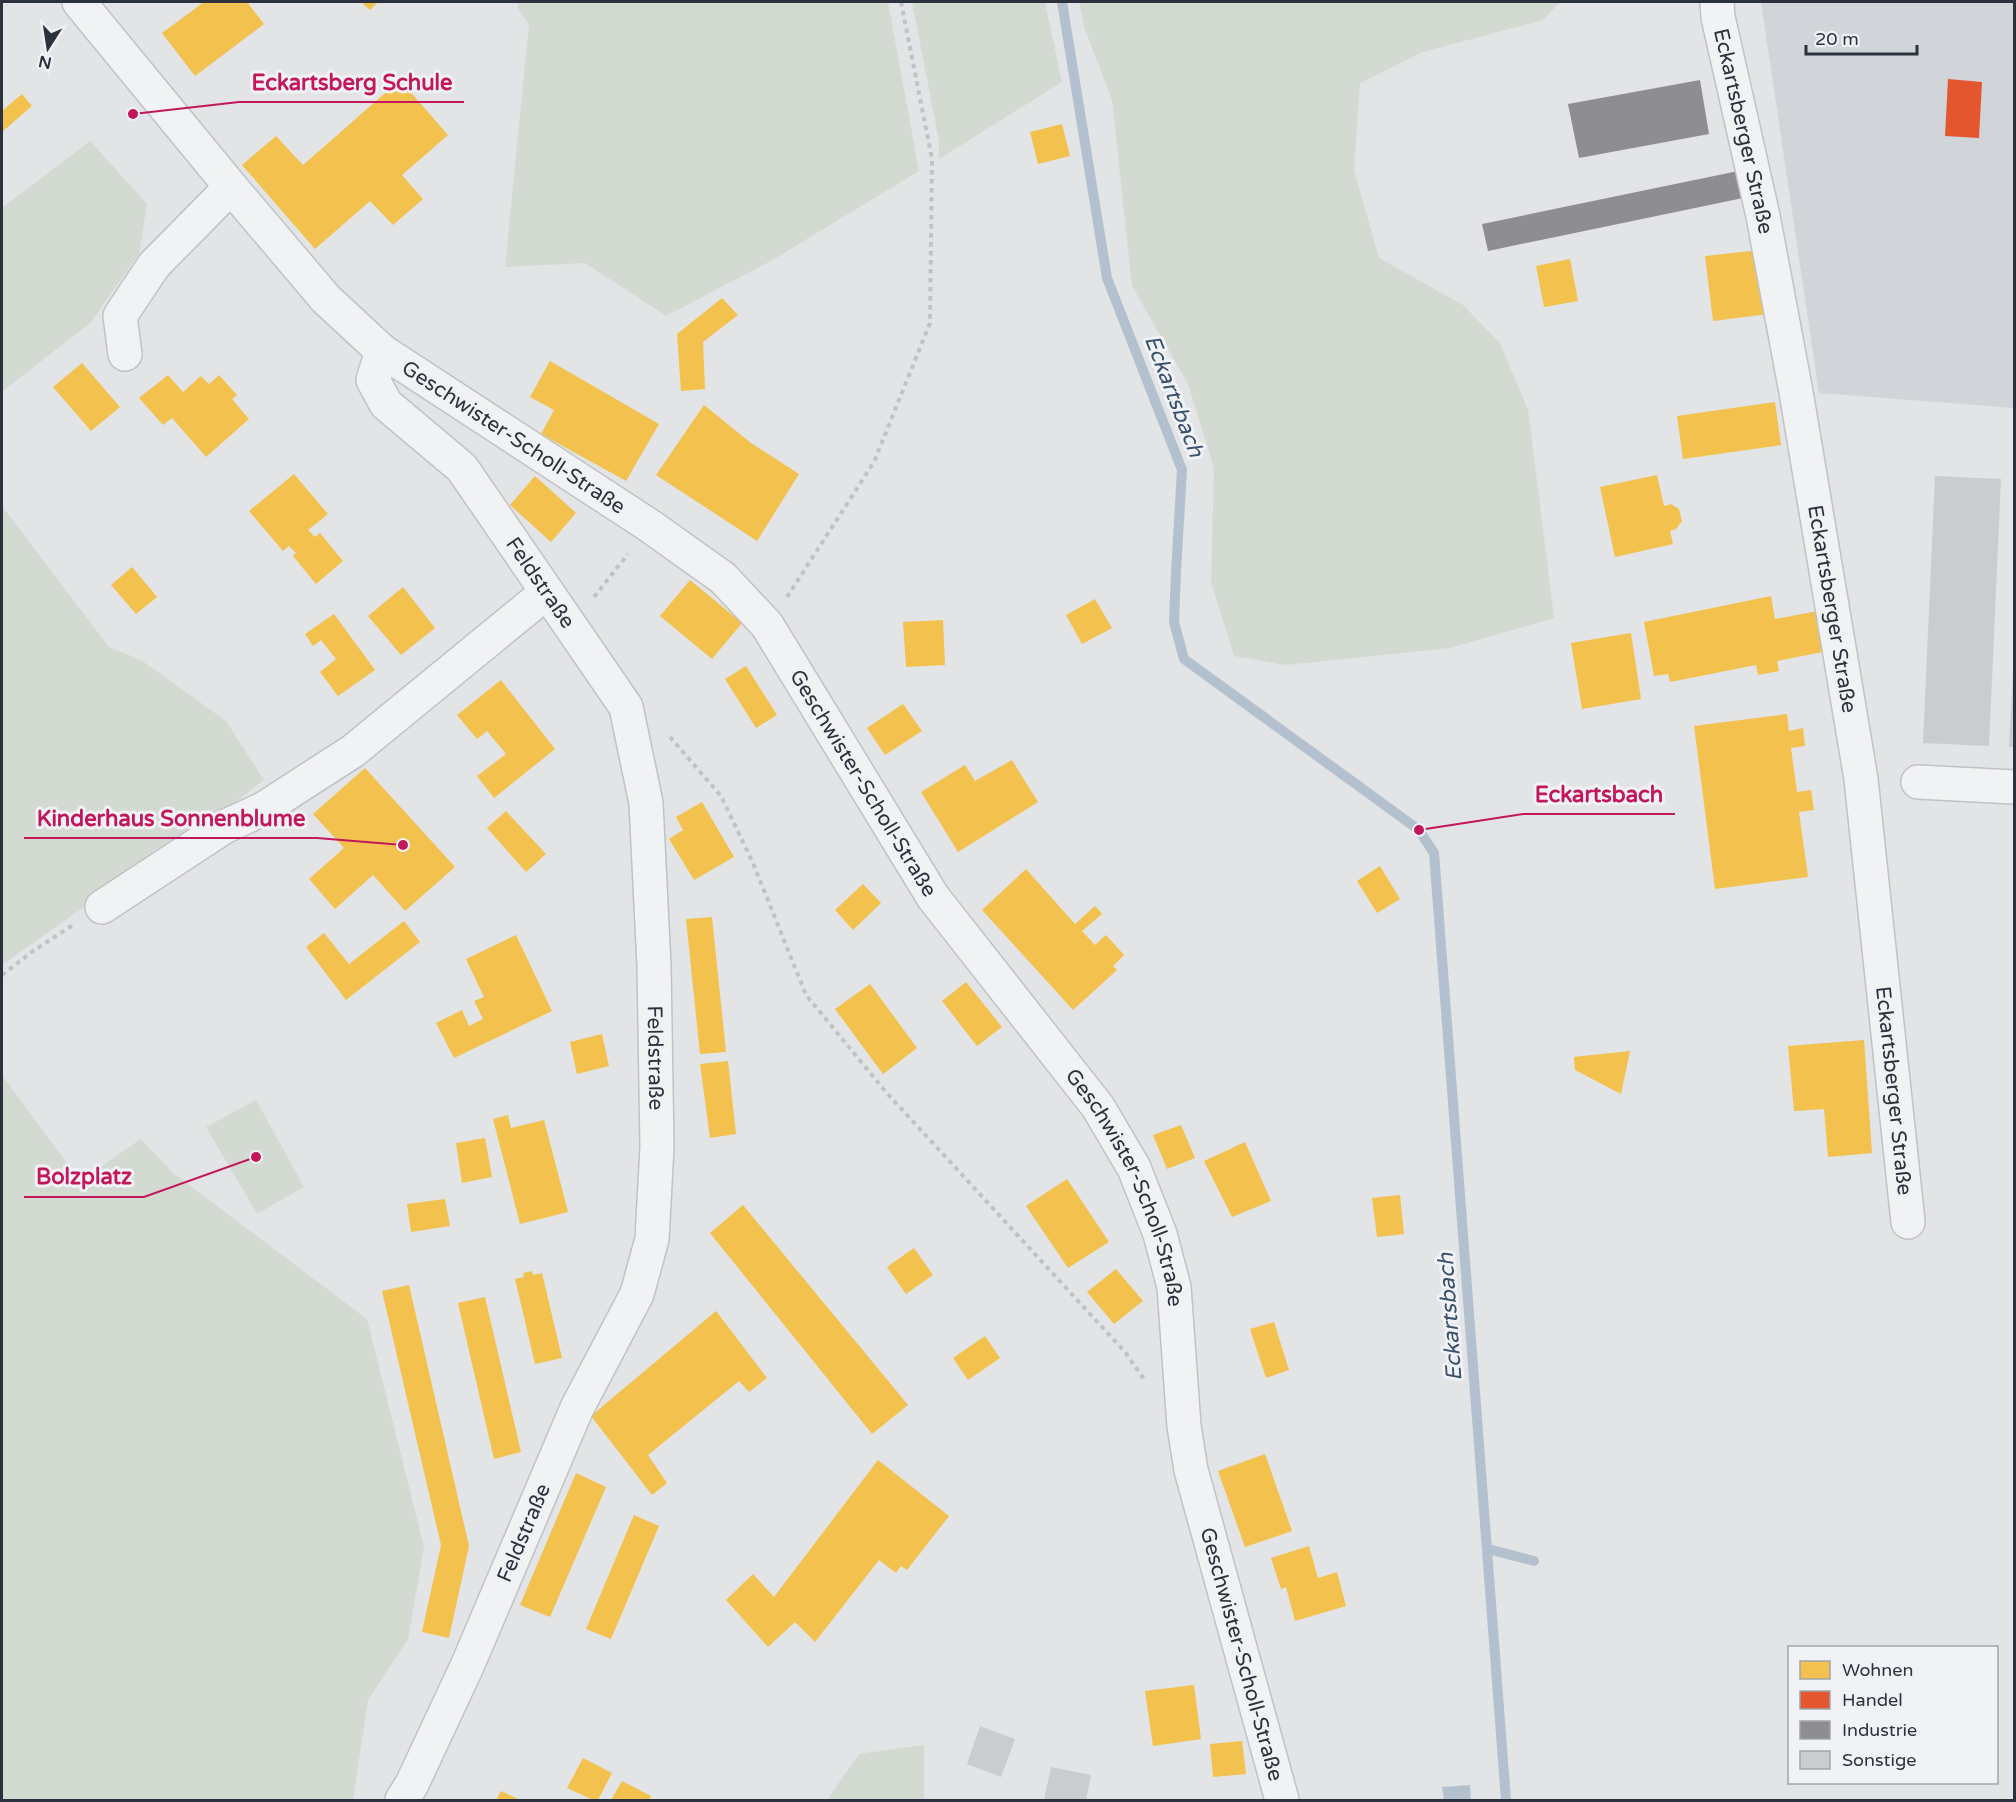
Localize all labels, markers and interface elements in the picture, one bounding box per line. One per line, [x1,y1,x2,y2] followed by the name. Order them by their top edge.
[18,18,78,78] north arrow
[1806,18,1917,56] scale bar
[1708,26,1779,236] street label: Eckartsberger Straße
[1815,28,1859,50] text: 20 m
[37,51,53,73] text: N
[239,62,464,102] callout: Eckartsberg Schule
[252,70,452,96] text: Eckartsberg Schule
[1139,331,1209,461] water label: Eckartsbach
[397,355,630,519] street label: Geschwister-Scholl-Straße
[1803,503,1862,715] street label: Eckartsberger Straße
[501,532,581,633] street label: Feldstraße
[785,665,942,901] street label: Geschwister-Scholl-Straße
[1523,774,1675,814] callout: Eckartsbach
[1535,782,1663,808] text: Eckartsbach
[24,798,317,838] callout: Kinderhaus Sonnenblume
[37,806,305,832] text: Kinderhaus Sonnenblume
[1871,985,1918,1197] street label: Eckartsberger Straße
[642,1005,669,1111] street label: Feldstraße
[1060,1064,1188,1308] street label: Geschwister-Scholl-Straße
[24,1157,144,1197] callout: Bolzplatz
[36,1164,132,1190] text: Bolzplatz
[1433,1251,1467,1382] water label: Eckartsbach
[492,1480,556,1586] street label: Feldstraße
[1195,1525,1289,1784] street label: Geschwister-Scholl-Straße
[1788,1646,1998,1784] legend
[1842,1659,1913,1681] text: Wohnen
[1842,1689,1903,1711] text: Handel
[1842,1719,1917,1741] text: Industrie
[1842,1749,1916,1771] text: Sonstige

